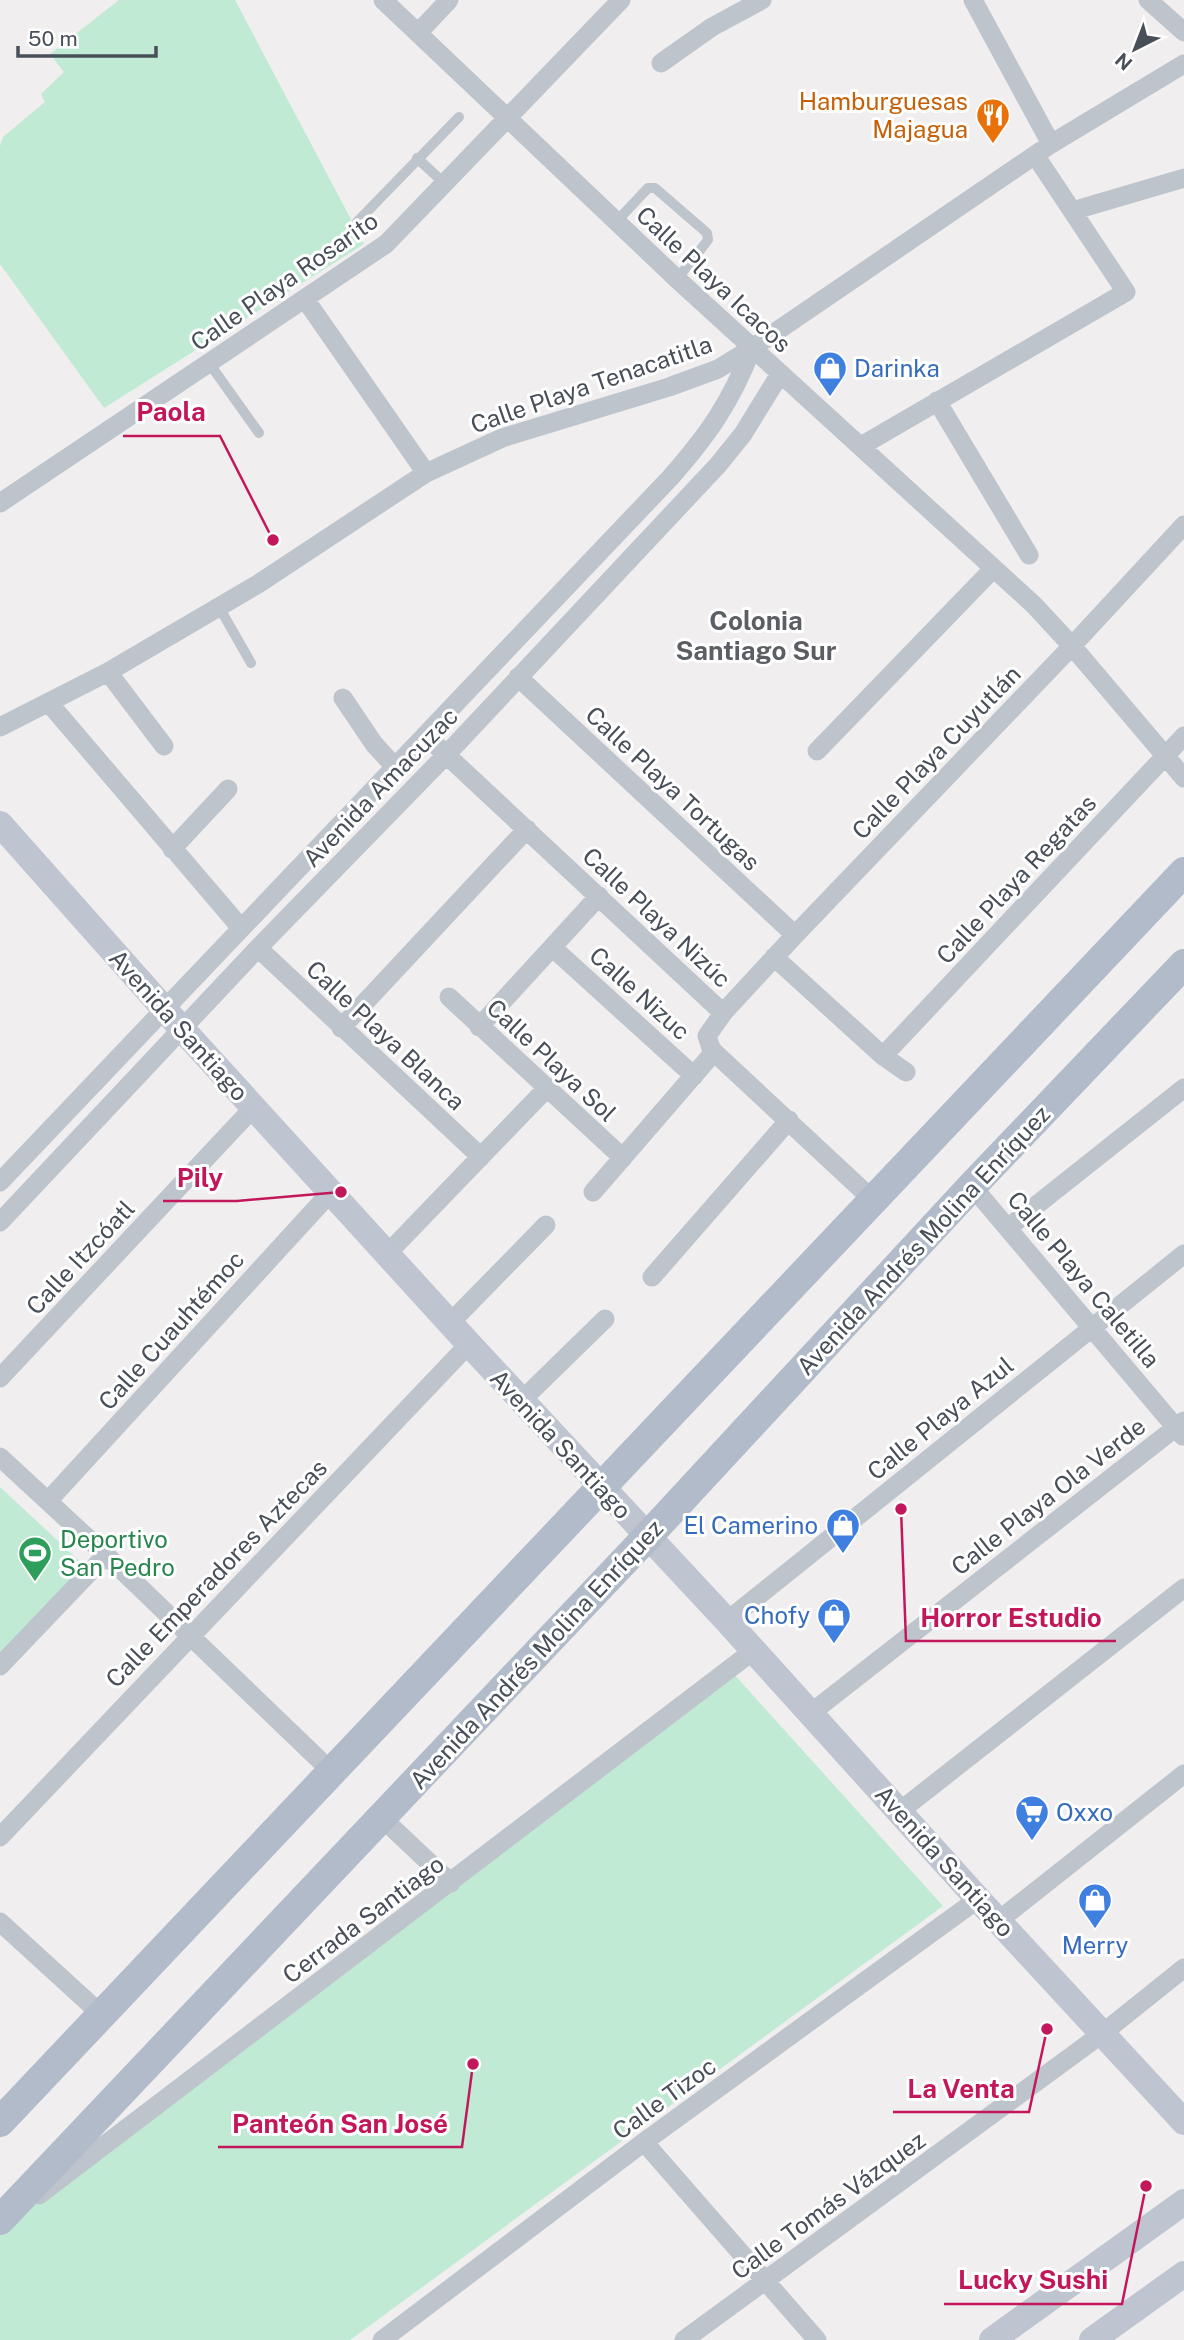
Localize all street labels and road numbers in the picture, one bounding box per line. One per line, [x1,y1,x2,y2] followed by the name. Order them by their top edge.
[631,200,797,358] street label: Calle Playa Icacos
[185,206,383,356] street label: Calle Playa Rosarito
[467,330,715,438] street label: Calle Playa Tenacatitla
[846,659,1026,845] street label: Calle Playa Cuyutlán
[580,700,766,876] street label: Calle Playa Tortugas
[297,702,463,872] street label: Avenida Amacuzac
[931,789,1101,969] street label: Calle Playa Regatas
[577,841,737,993] street label: Calle Playa Nizúc
[584,941,696,1045] street label: Calle Nizuc
[104,944,254,1106] street label: Avenida Santiago
[301,955,471,1115] street label: Calle Playa Blanca
[482,993,622,1127] street label: Calle Playa Sol
[791,1100,1055,1380] street label: Avenida Andrés Molina Enríquez
[1002,1185,1166,1373] street label: Calle Playa Caletilla
[20,1194,140,1320] street label: Calle Itzcóatl
[92,1245,250,1415] street label: Calle Cuauhtémoc
[861,1351,1019,1485] street label: Calle Playa Azul
[485,1364,637,1524] street label: Avenida Santiago
[945,1412,1151,1580] street label: Calle Playa Ola Verde
[100,1453,332,1693] street label: Calle Emperadores Aztecas
[404,1514,668,1794] street label: Avenida Andrés Molina Enríquez
[870,1780,1020,1942] street label: Avenida Santiago
[277,1849,449,1989] street label: Cerrada Santiago
[607,2051,721,2145] street label: Calle Tizoc
[726,2125,930,2285] street label: Calle Tomás Vázquez

